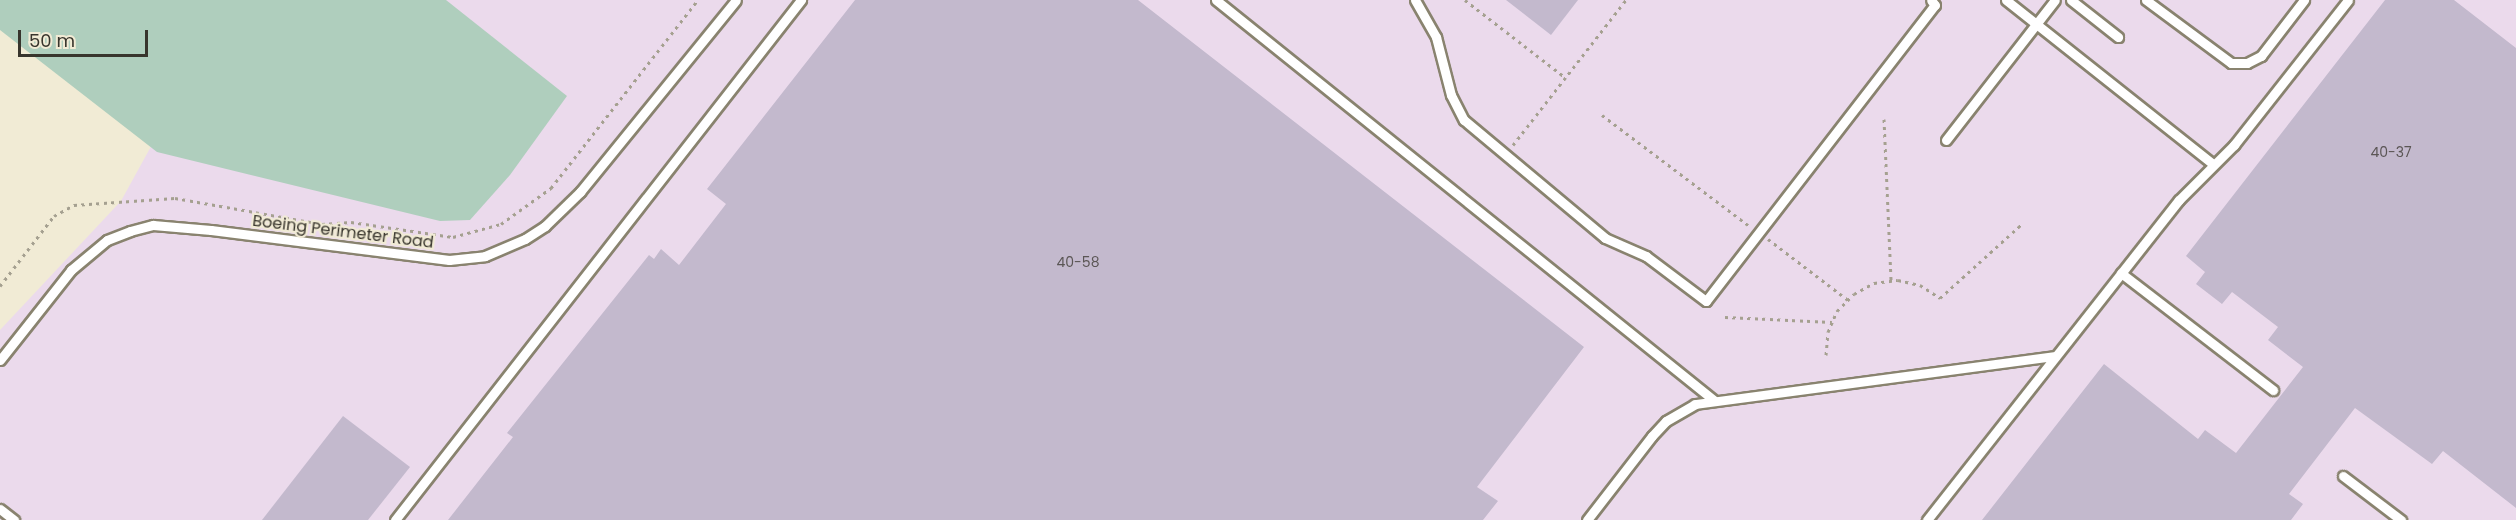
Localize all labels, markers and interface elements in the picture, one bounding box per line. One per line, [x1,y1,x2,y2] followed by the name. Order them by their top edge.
[21,18,152,56] scale bar
[29,28,75,53] text: 50 m
[2370,144,2412,160] house number: 40-37
[251,211,435,253] street label: Boeing Perimeter Road
[1057,254,1099,270] house number: 40-58

